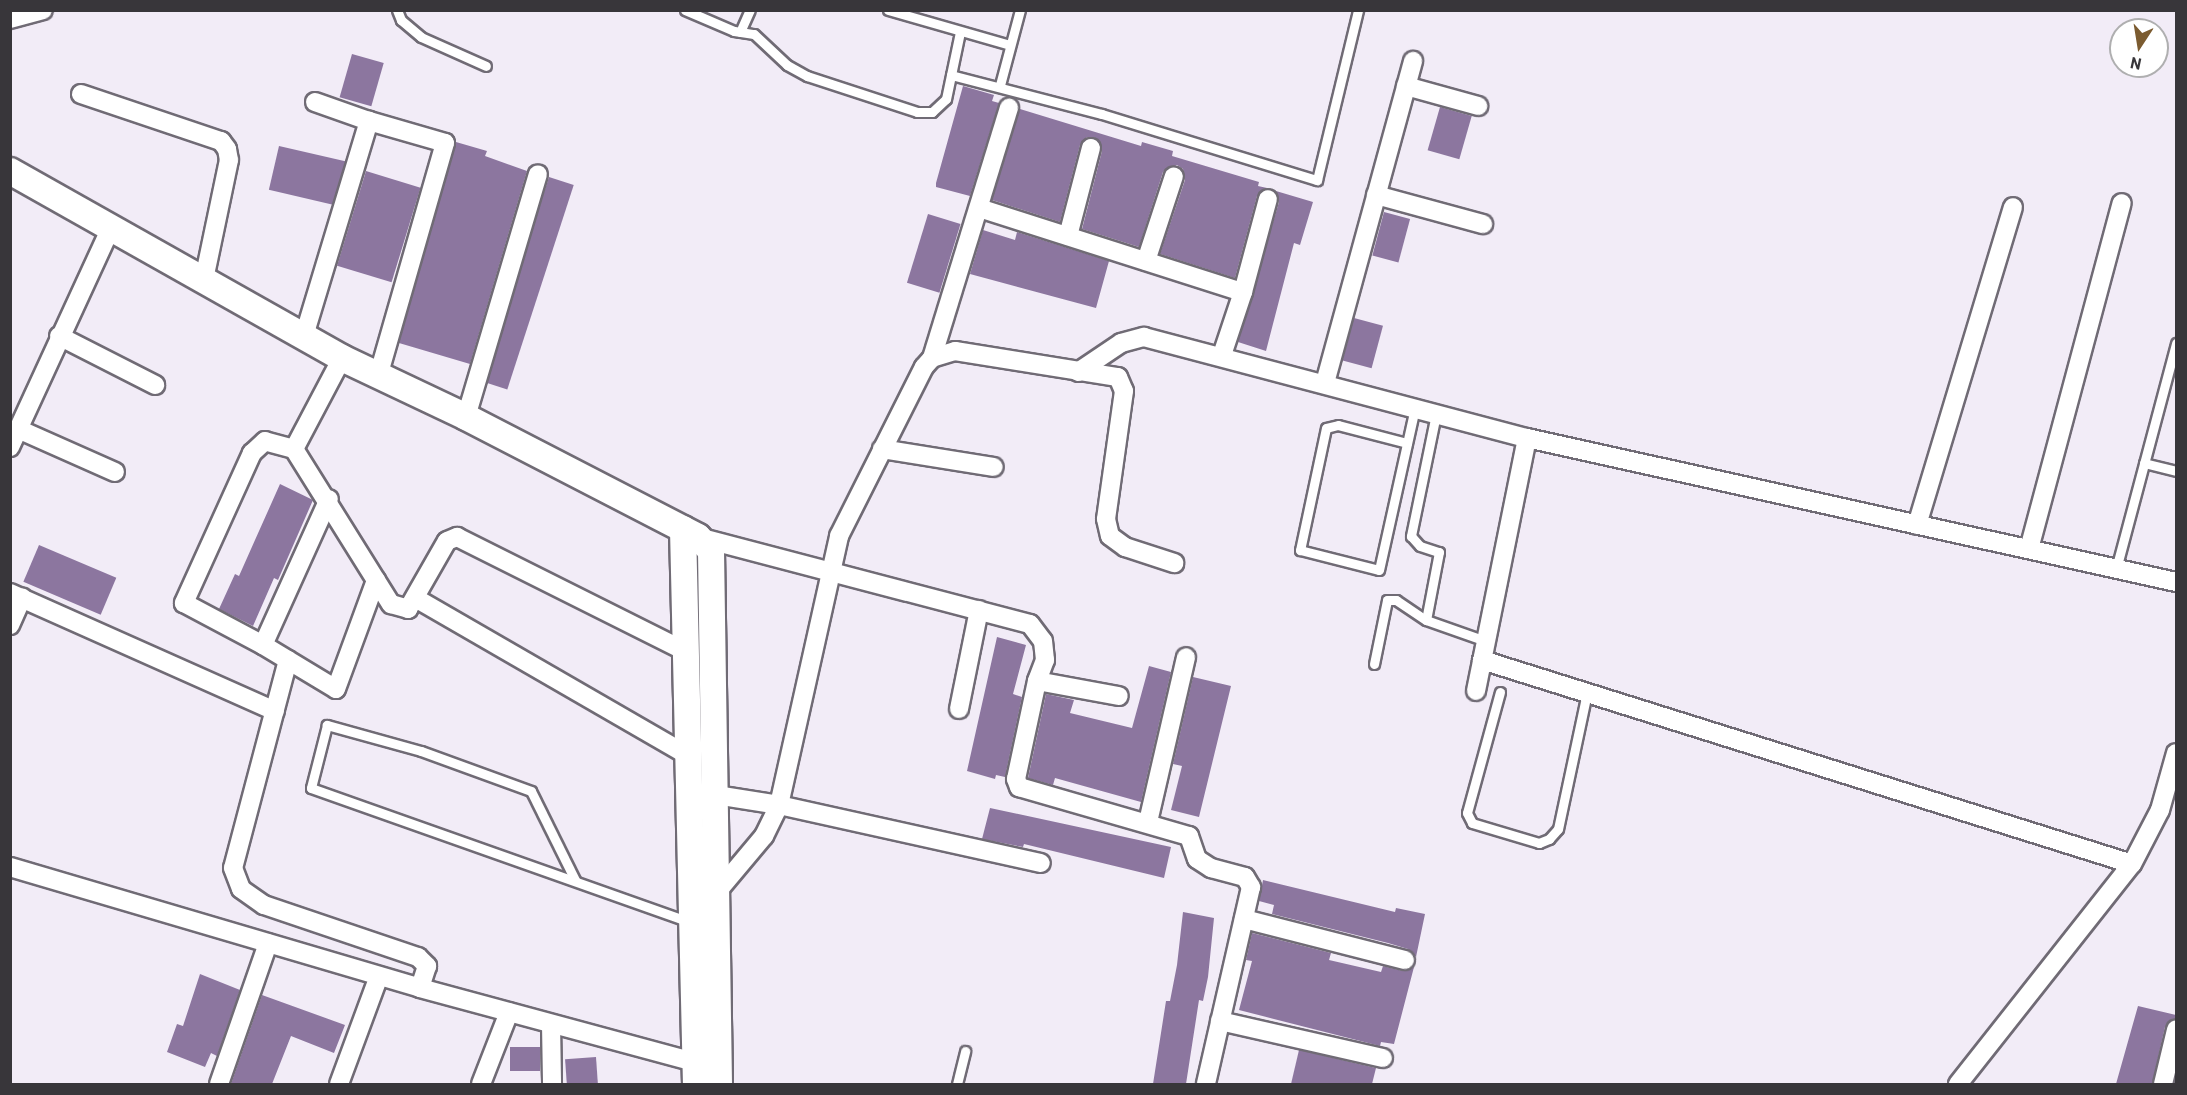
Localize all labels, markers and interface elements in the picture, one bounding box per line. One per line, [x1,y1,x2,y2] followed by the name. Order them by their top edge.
[2109,18,2169,78] north arrow
[2128,54,2143,75] text: N

